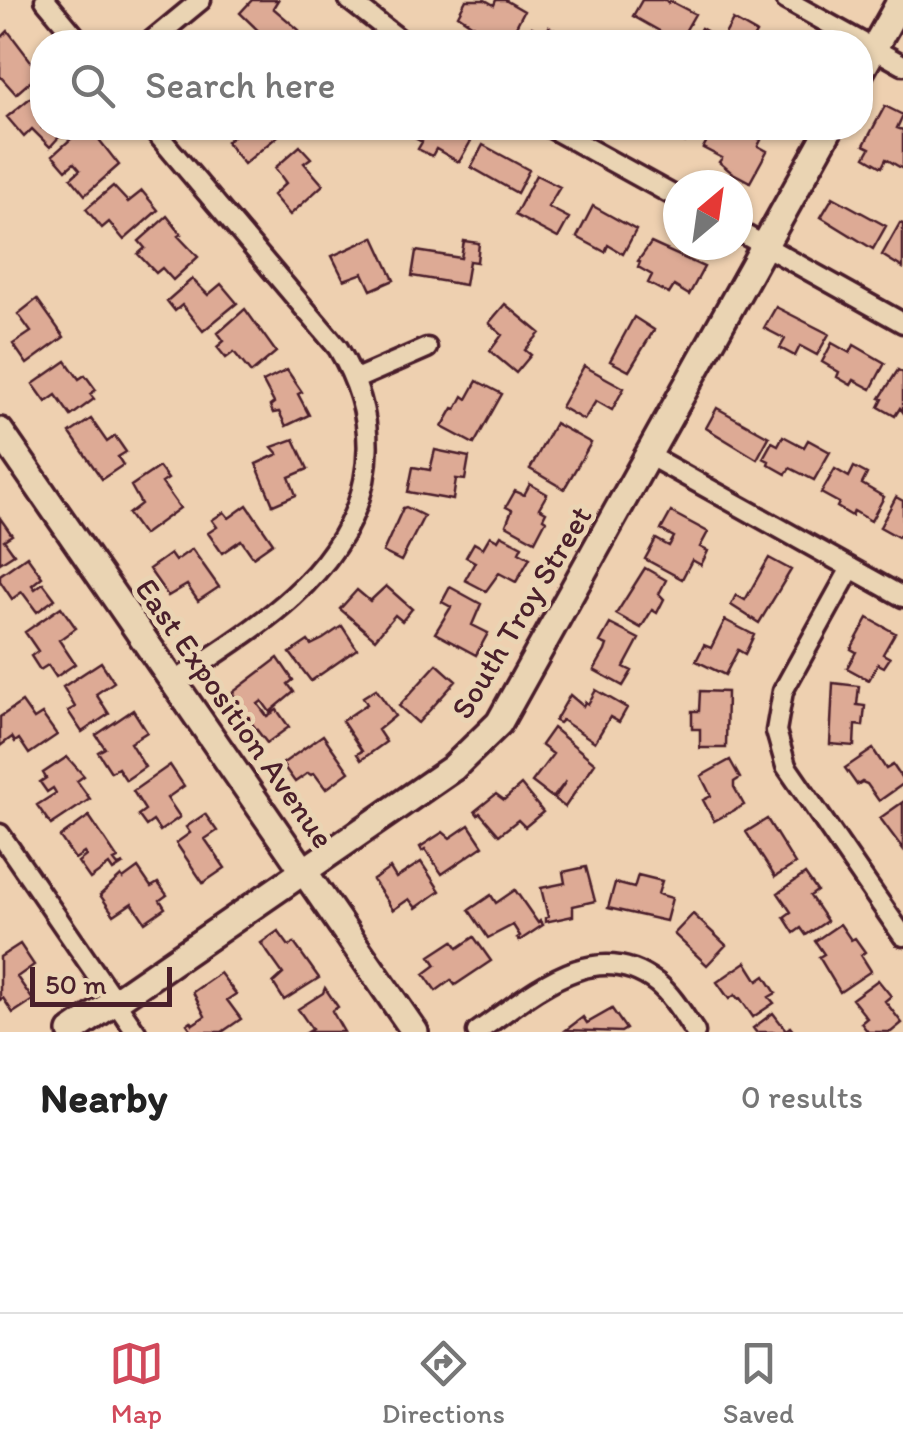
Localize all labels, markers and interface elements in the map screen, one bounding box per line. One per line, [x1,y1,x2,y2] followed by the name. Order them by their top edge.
[30,30,873,140] search box
[65,58,120,113] icon: search
[145,62,336,108] text: Search here
[663,170,753,260] north arrow
[442,499,600,725] street label: South Troy Street
[127,571,343,855] street label: East Exposition Avenue
[30,962,172,1006] scale bar
[45,967,107,1001] text: 50 m
[40,1072,167,1123] text: Nearby
[741,1078,863,1116] text: 0 results
[109,1336,164,1430] tab: Map
[382,1336,505,1430] tab: Directions
[723,1336,794,1430] tab: Saved

